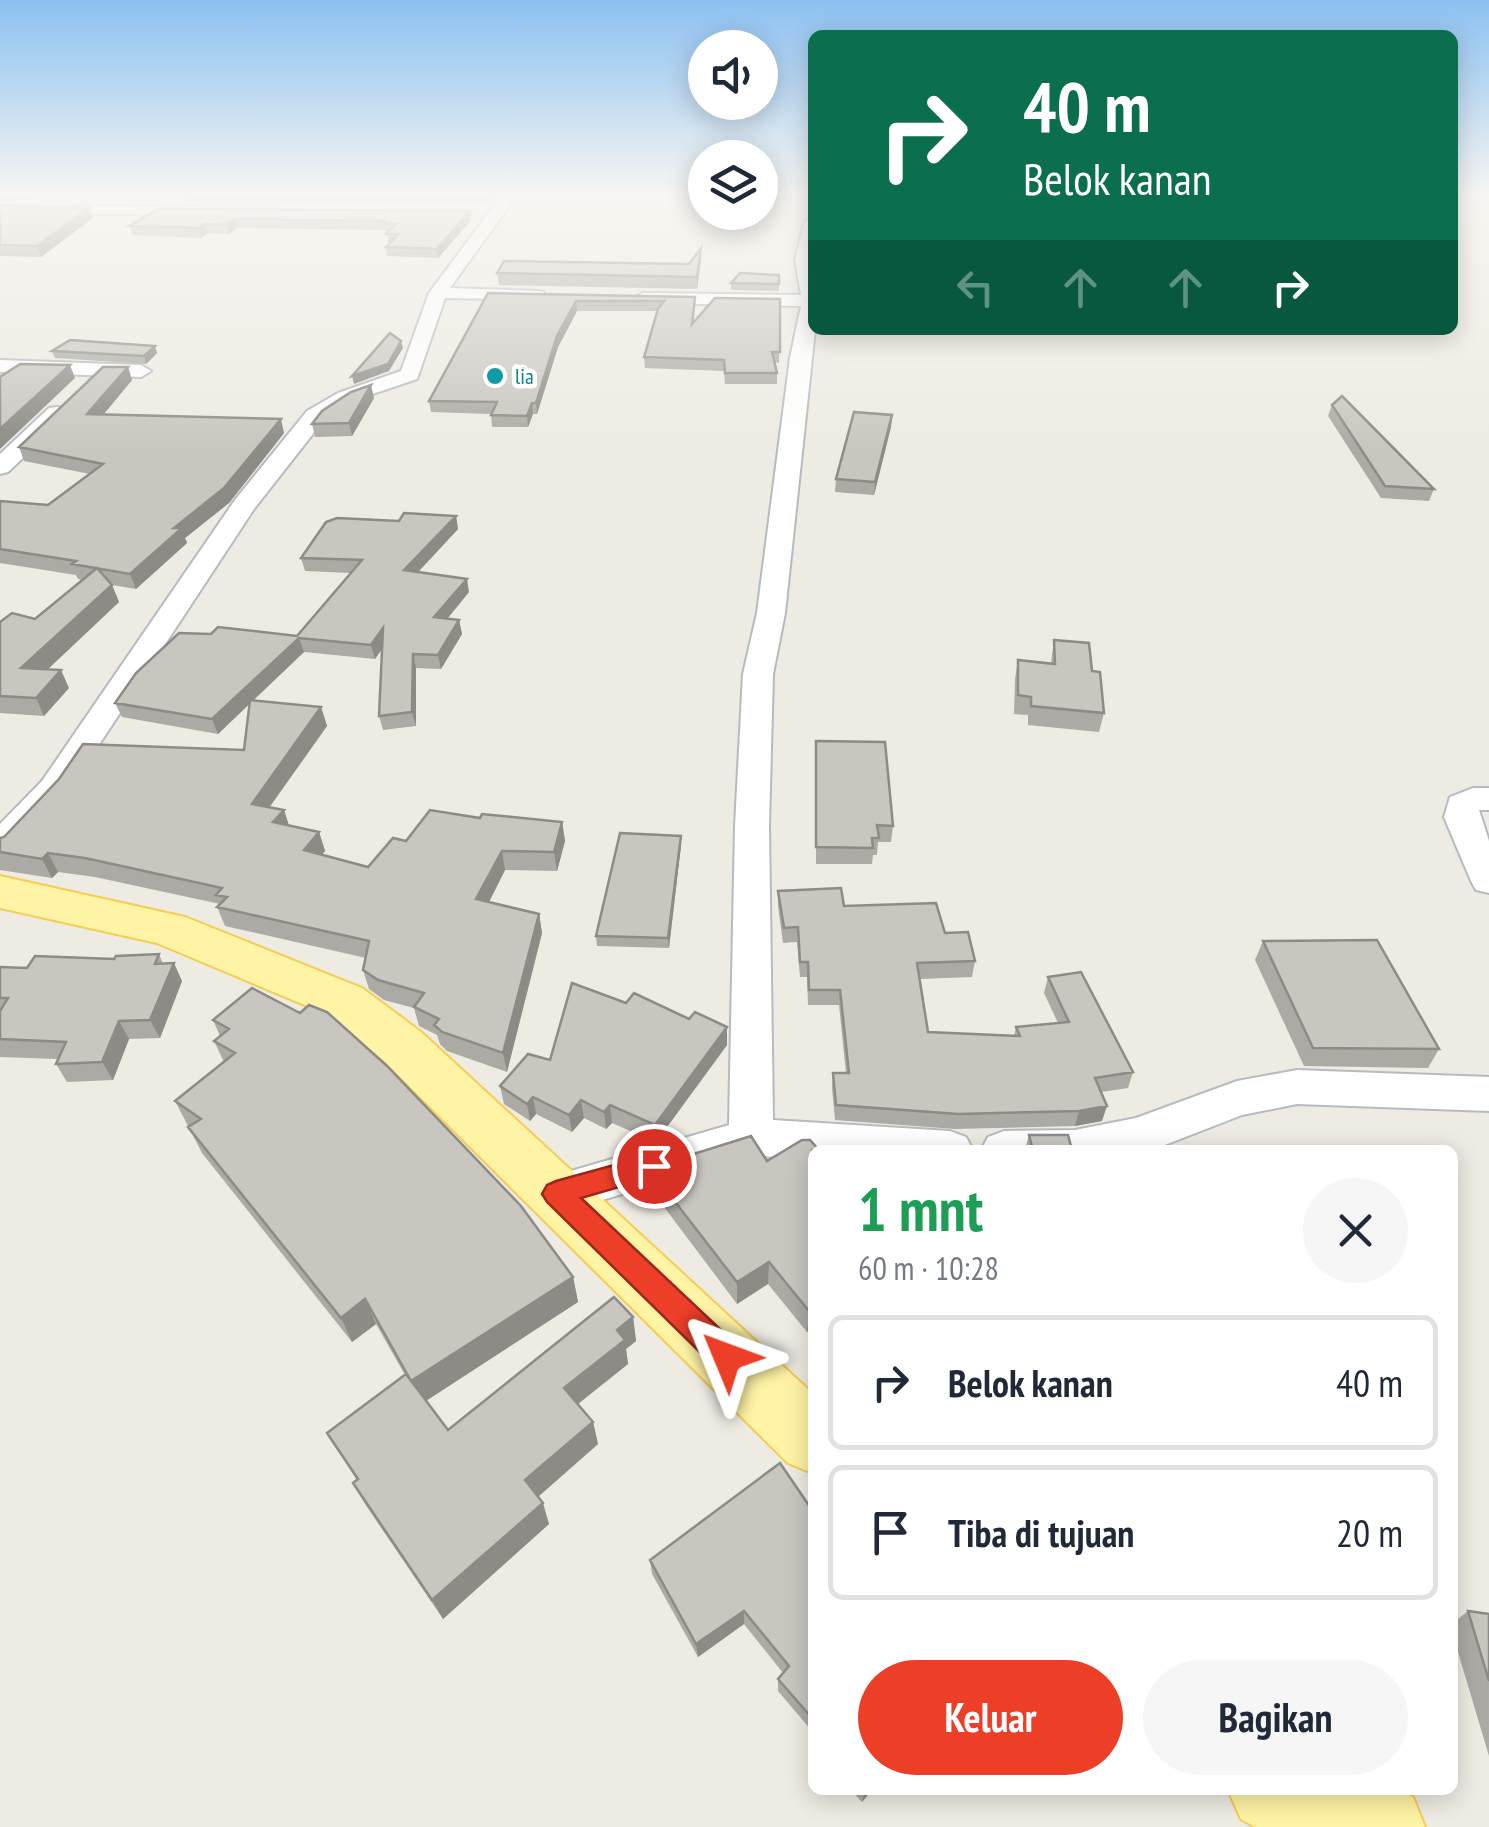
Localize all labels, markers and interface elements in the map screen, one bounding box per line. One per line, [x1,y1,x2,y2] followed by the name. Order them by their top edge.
[688,30,778,230] map controls
[688,30,778,120] button: sound
[1023,61,1151,151] text: 40 m
[858,70,988,200] icon: right
[688,140,778,230] button: layers
[1023,149,1212,207] text: Belok kanan
[948,260,1003,315] icon: left
[1053,260,1108,315] icon: ahead
[1158,260,1213,315] icon: ahead
[1263,260,1318,315] icon: right
[515,362,534,390] place label: lia
[484,365,506,387] marker: lia
[612,1124,697,1209] pin
[627,1139,682,1194] icon: arrive
[858,1170,983,1248] text: 1 mnt
[1303,1178,1408,1283] button: close
[858,1247,999,1289] text: 60 m · 10:28
[675,1305,779,1409] position arrow
[863,1355,918,1410] icon: right
[948,1358,1113,1407] text: Belok kanan
[1336,1358,1403,1407] text: 40 m
[863,1505,918,1560] icon: arrive
[948,1508,1134,1557] text: Tiba di tujuan
[1336,1508,1403,1557] text: 20 m
[858,1660,1123,1775] button: Keluar
[1143,1660,1408,1775] button: Bagikan

